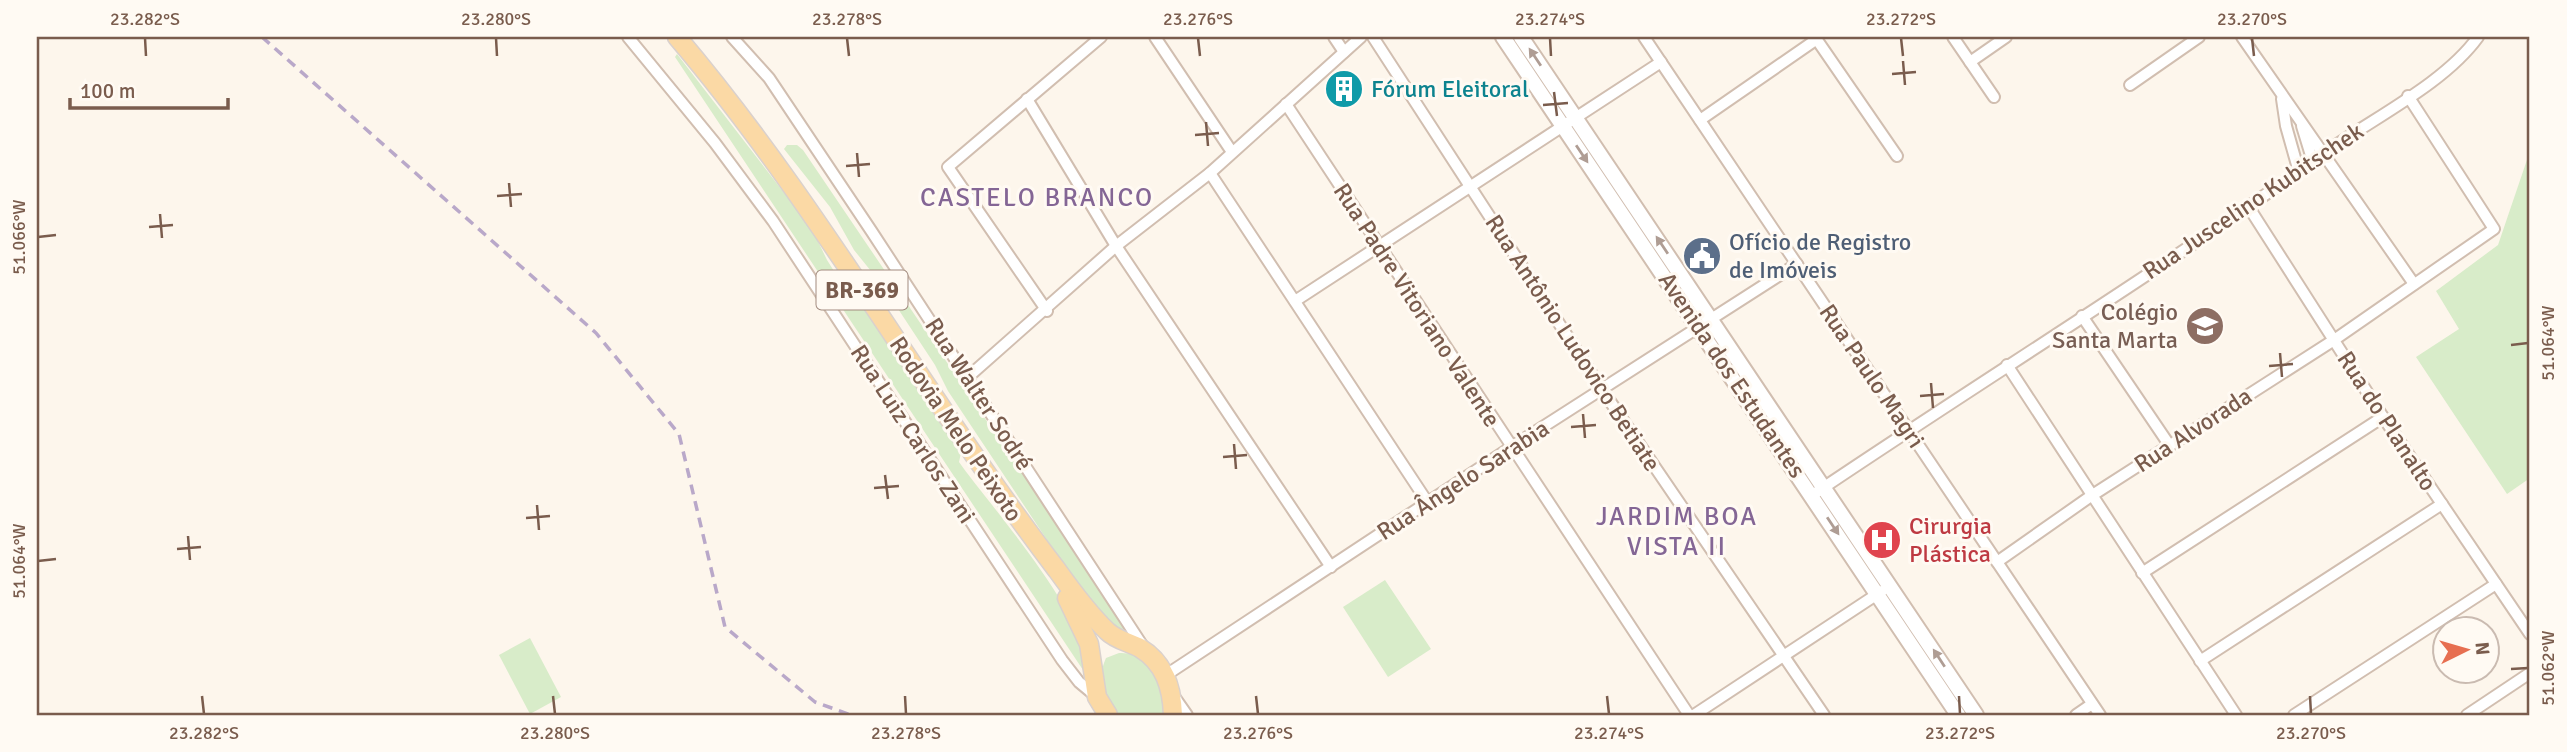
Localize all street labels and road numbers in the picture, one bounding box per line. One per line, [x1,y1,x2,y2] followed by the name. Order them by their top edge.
[2137,116,2369,286] street label: Rua Juscelino Kubitschek
[1327,177,1507,433] street label: Rua Padre Vitoriano Valente
[1479,209,1667,477] street label: Rua Antônio Ludovico Betiate
[1652,266,1812,484] street label: Avenida dos Estudantes
[816,270,908,310] road number: BR-369
[1813,298,1931,454] street label: Rua Paulo Magri
[918,312,1040,476] street label: Rua Walter Sodré
[883,331,1029,527] street label: Rodovia Melo Peixoto
[844,339,982,529] street label: Rua Luiz Carlos Zani
[2331,346,2443,496] street label: Rua do Planalto
[2128,381,2258,479] street label: Rua Alvorada
[1371,413,1555,547] street label: Rua Ângelo Sarabia

